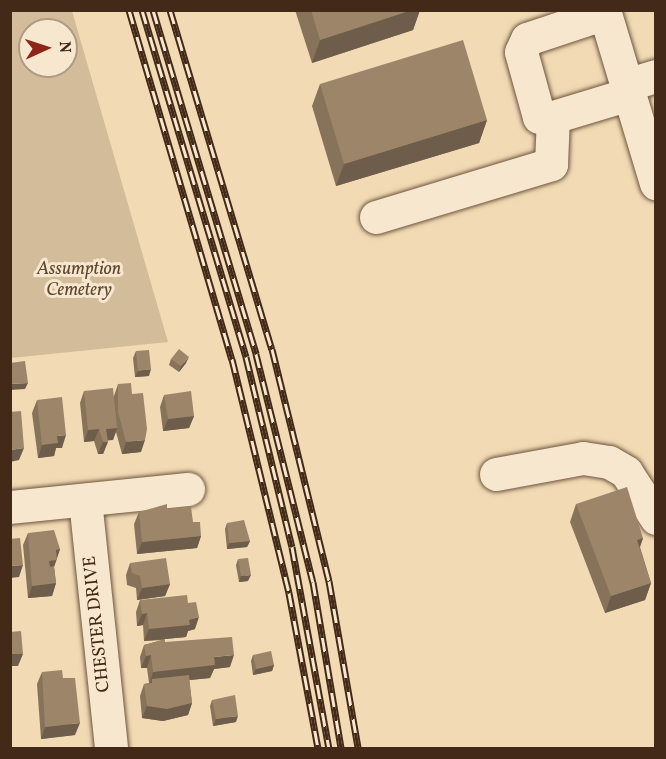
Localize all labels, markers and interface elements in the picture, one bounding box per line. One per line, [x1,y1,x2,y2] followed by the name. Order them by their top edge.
[18,18,78,78] north arrow
[53,41,75,54] text: N
[37,260,121,302] park label: Assumption Cemetery
[80,555,116,693] street label: CHESTER DRIVE

